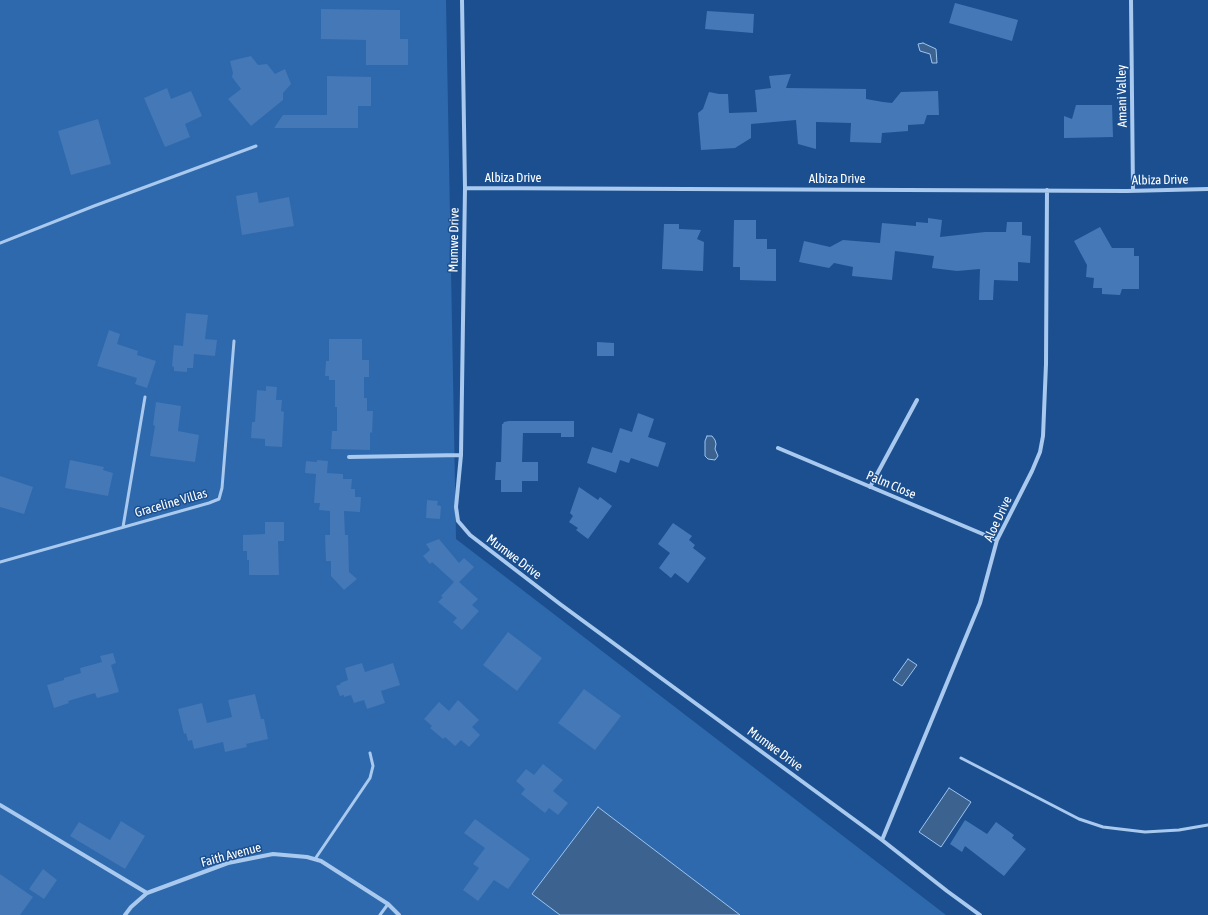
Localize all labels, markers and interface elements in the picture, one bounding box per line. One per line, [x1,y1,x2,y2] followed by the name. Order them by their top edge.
[1114,64,1130,128] street label: Amani Valley
[485,170,541,186] street label: Albiza Drive
[809,171,865,187] street label: Albiza Drive
[1132,172,1188,188] street label: Albiza Drive
[446,207,462,273] street label: Mumwe Drive
[864,468,918,502] street label: Palm Close
[133,485,209,521] street label: Graceline Villas
[981,494,1015,544] street label: Aloe Drive
[483,531,545,583] street label: Mumwe Drive
[744,724,806,774] street label: Mumwe Drive
[199,839,263,871] street label: Faith Avenue

